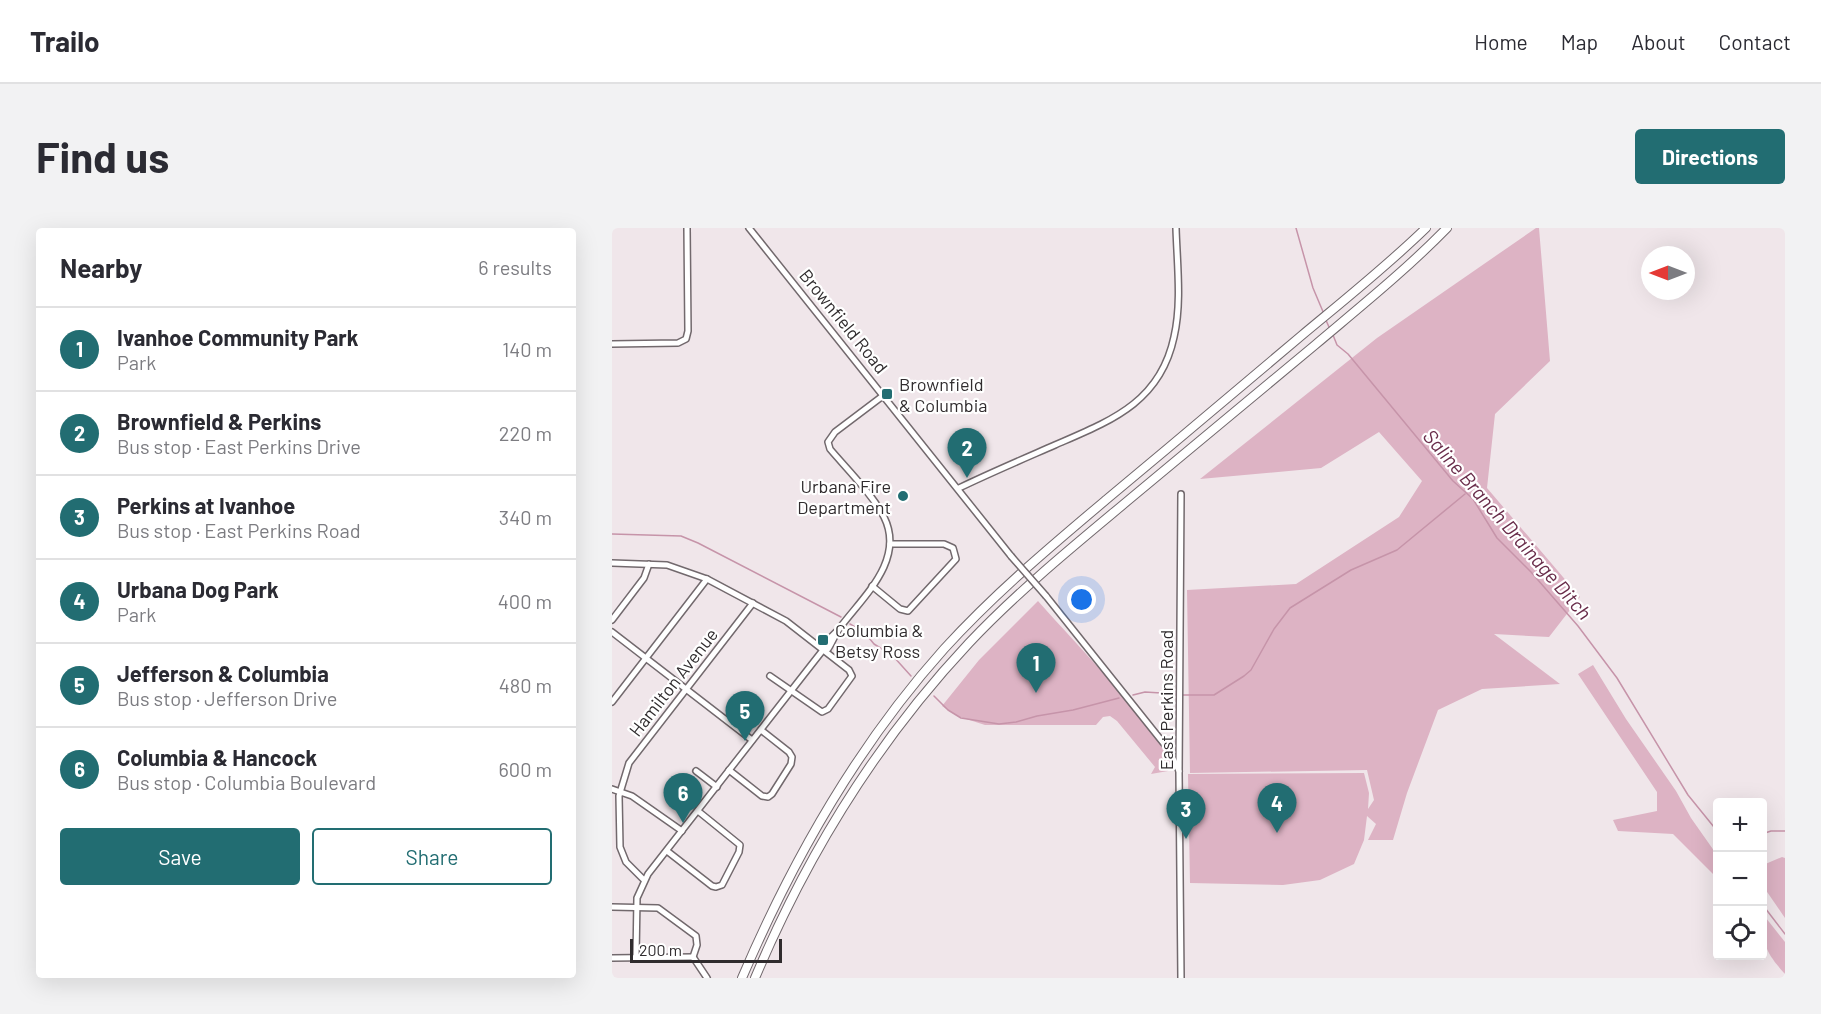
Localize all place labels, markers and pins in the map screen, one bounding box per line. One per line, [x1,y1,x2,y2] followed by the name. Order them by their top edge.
[899,373,987,416] place label: Brownfield & Columbia
[880,387,894,401] marker: Brownfield & Columbia
[948,428,986,478] pin: 2
[797,475,891,518] place label: Urbana Fire Department
[896,489,910,503] marker: Urbana Fire Department
[835,619,923,662] place label: Columbia & Betsy Ross
[816,633,830,647] marker: Columbia & Betsy Ross
[1016,644,1056,693] pin: 1
[726,692,764,741] pin: 5
[664,774,702,823] pin: 6
[1258,784,1296,833] pin: 4
[1166,790,1206,839] pin: 3

